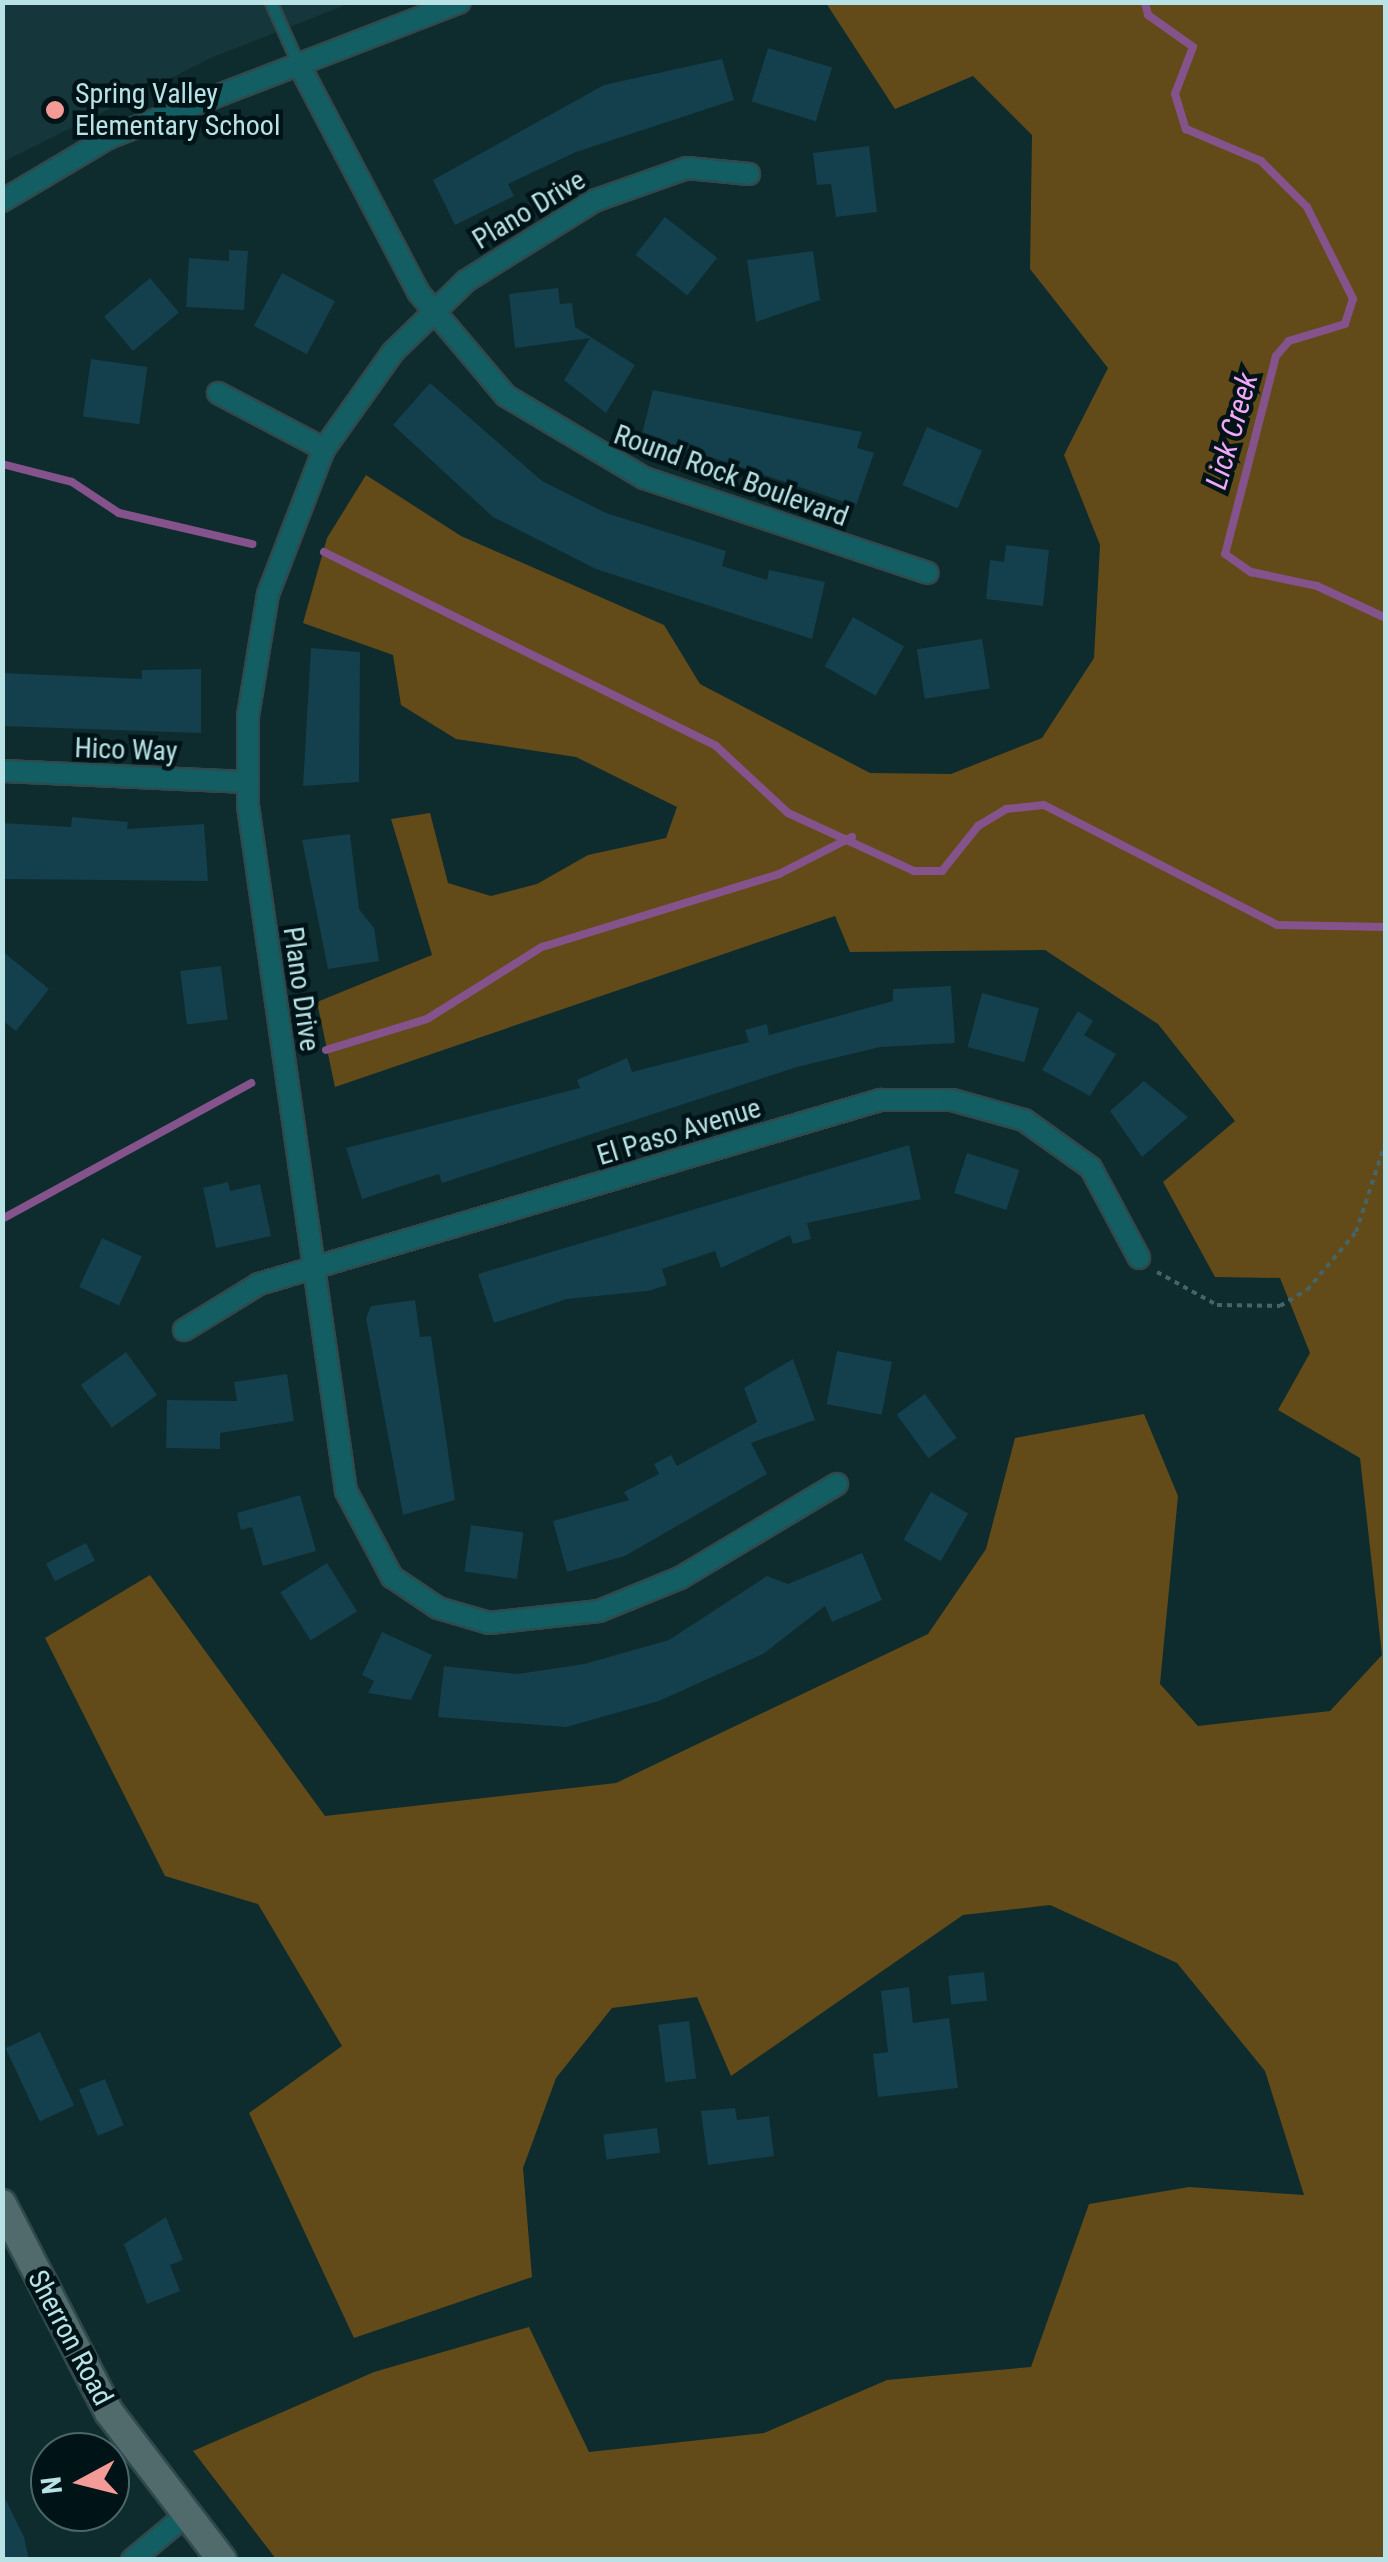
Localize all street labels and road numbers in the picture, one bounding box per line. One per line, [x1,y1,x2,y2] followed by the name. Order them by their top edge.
[467,163,591,257] street label: Plano Drive
[609,418,853,534] street label: Round Rock Boulevard
[74,731,178,769] street label: Hico Way
[276,925,326,1053] street label: Plano Drive
[593,1091,765,1173] street label: El Paso Avenue
[20,2265,120,2411] street label: Sherron Road

